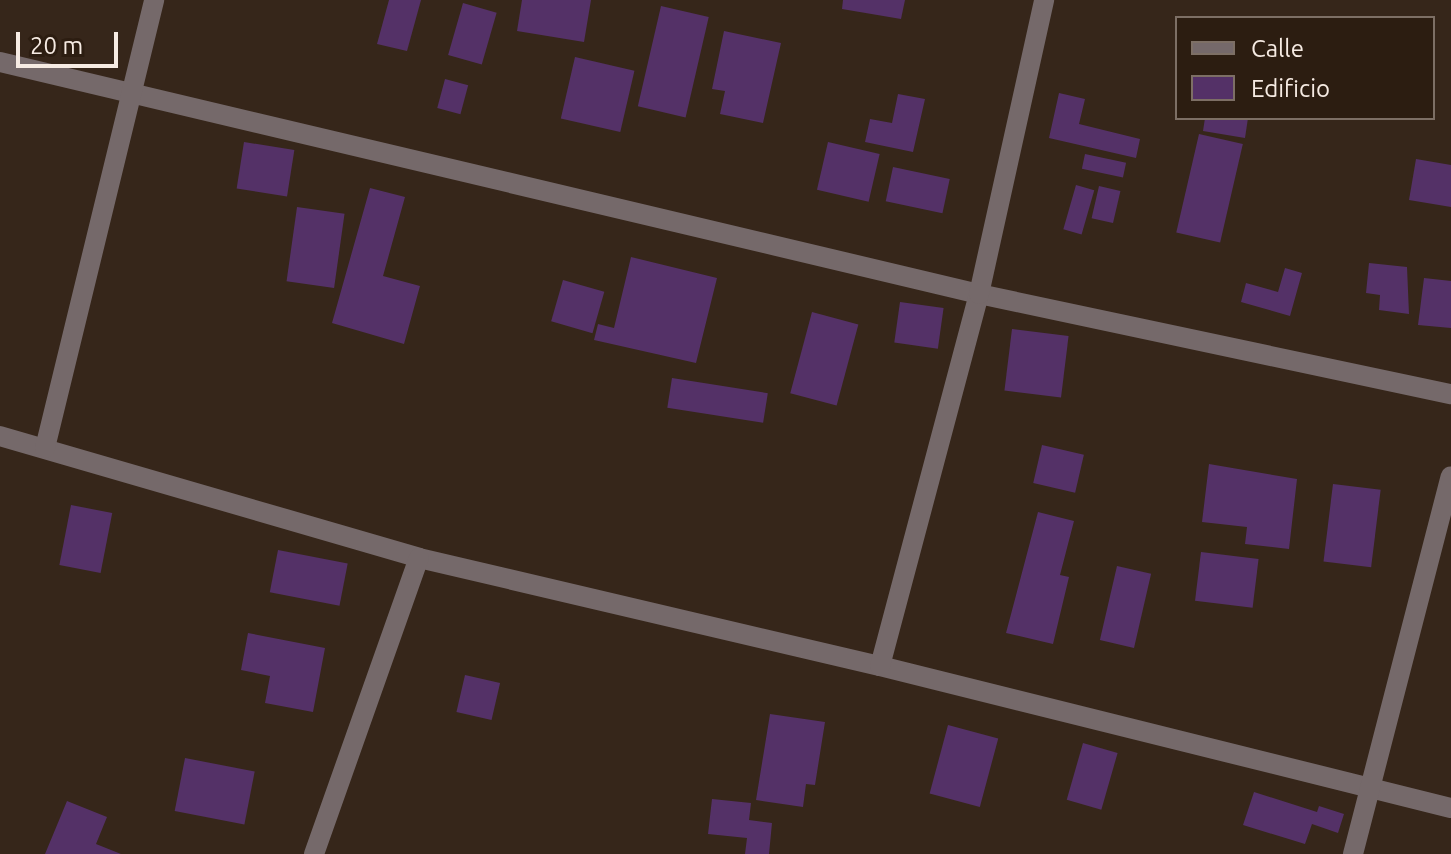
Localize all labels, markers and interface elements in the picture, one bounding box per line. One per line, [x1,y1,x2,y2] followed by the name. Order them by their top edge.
[20,16,122,66] scale bar
[1175,16,1435,120] legend
[30,32,83,59] text: 20 m
[1251,35,1304,62] text: Calle
[1251,75,1330,102] text: Edificio

